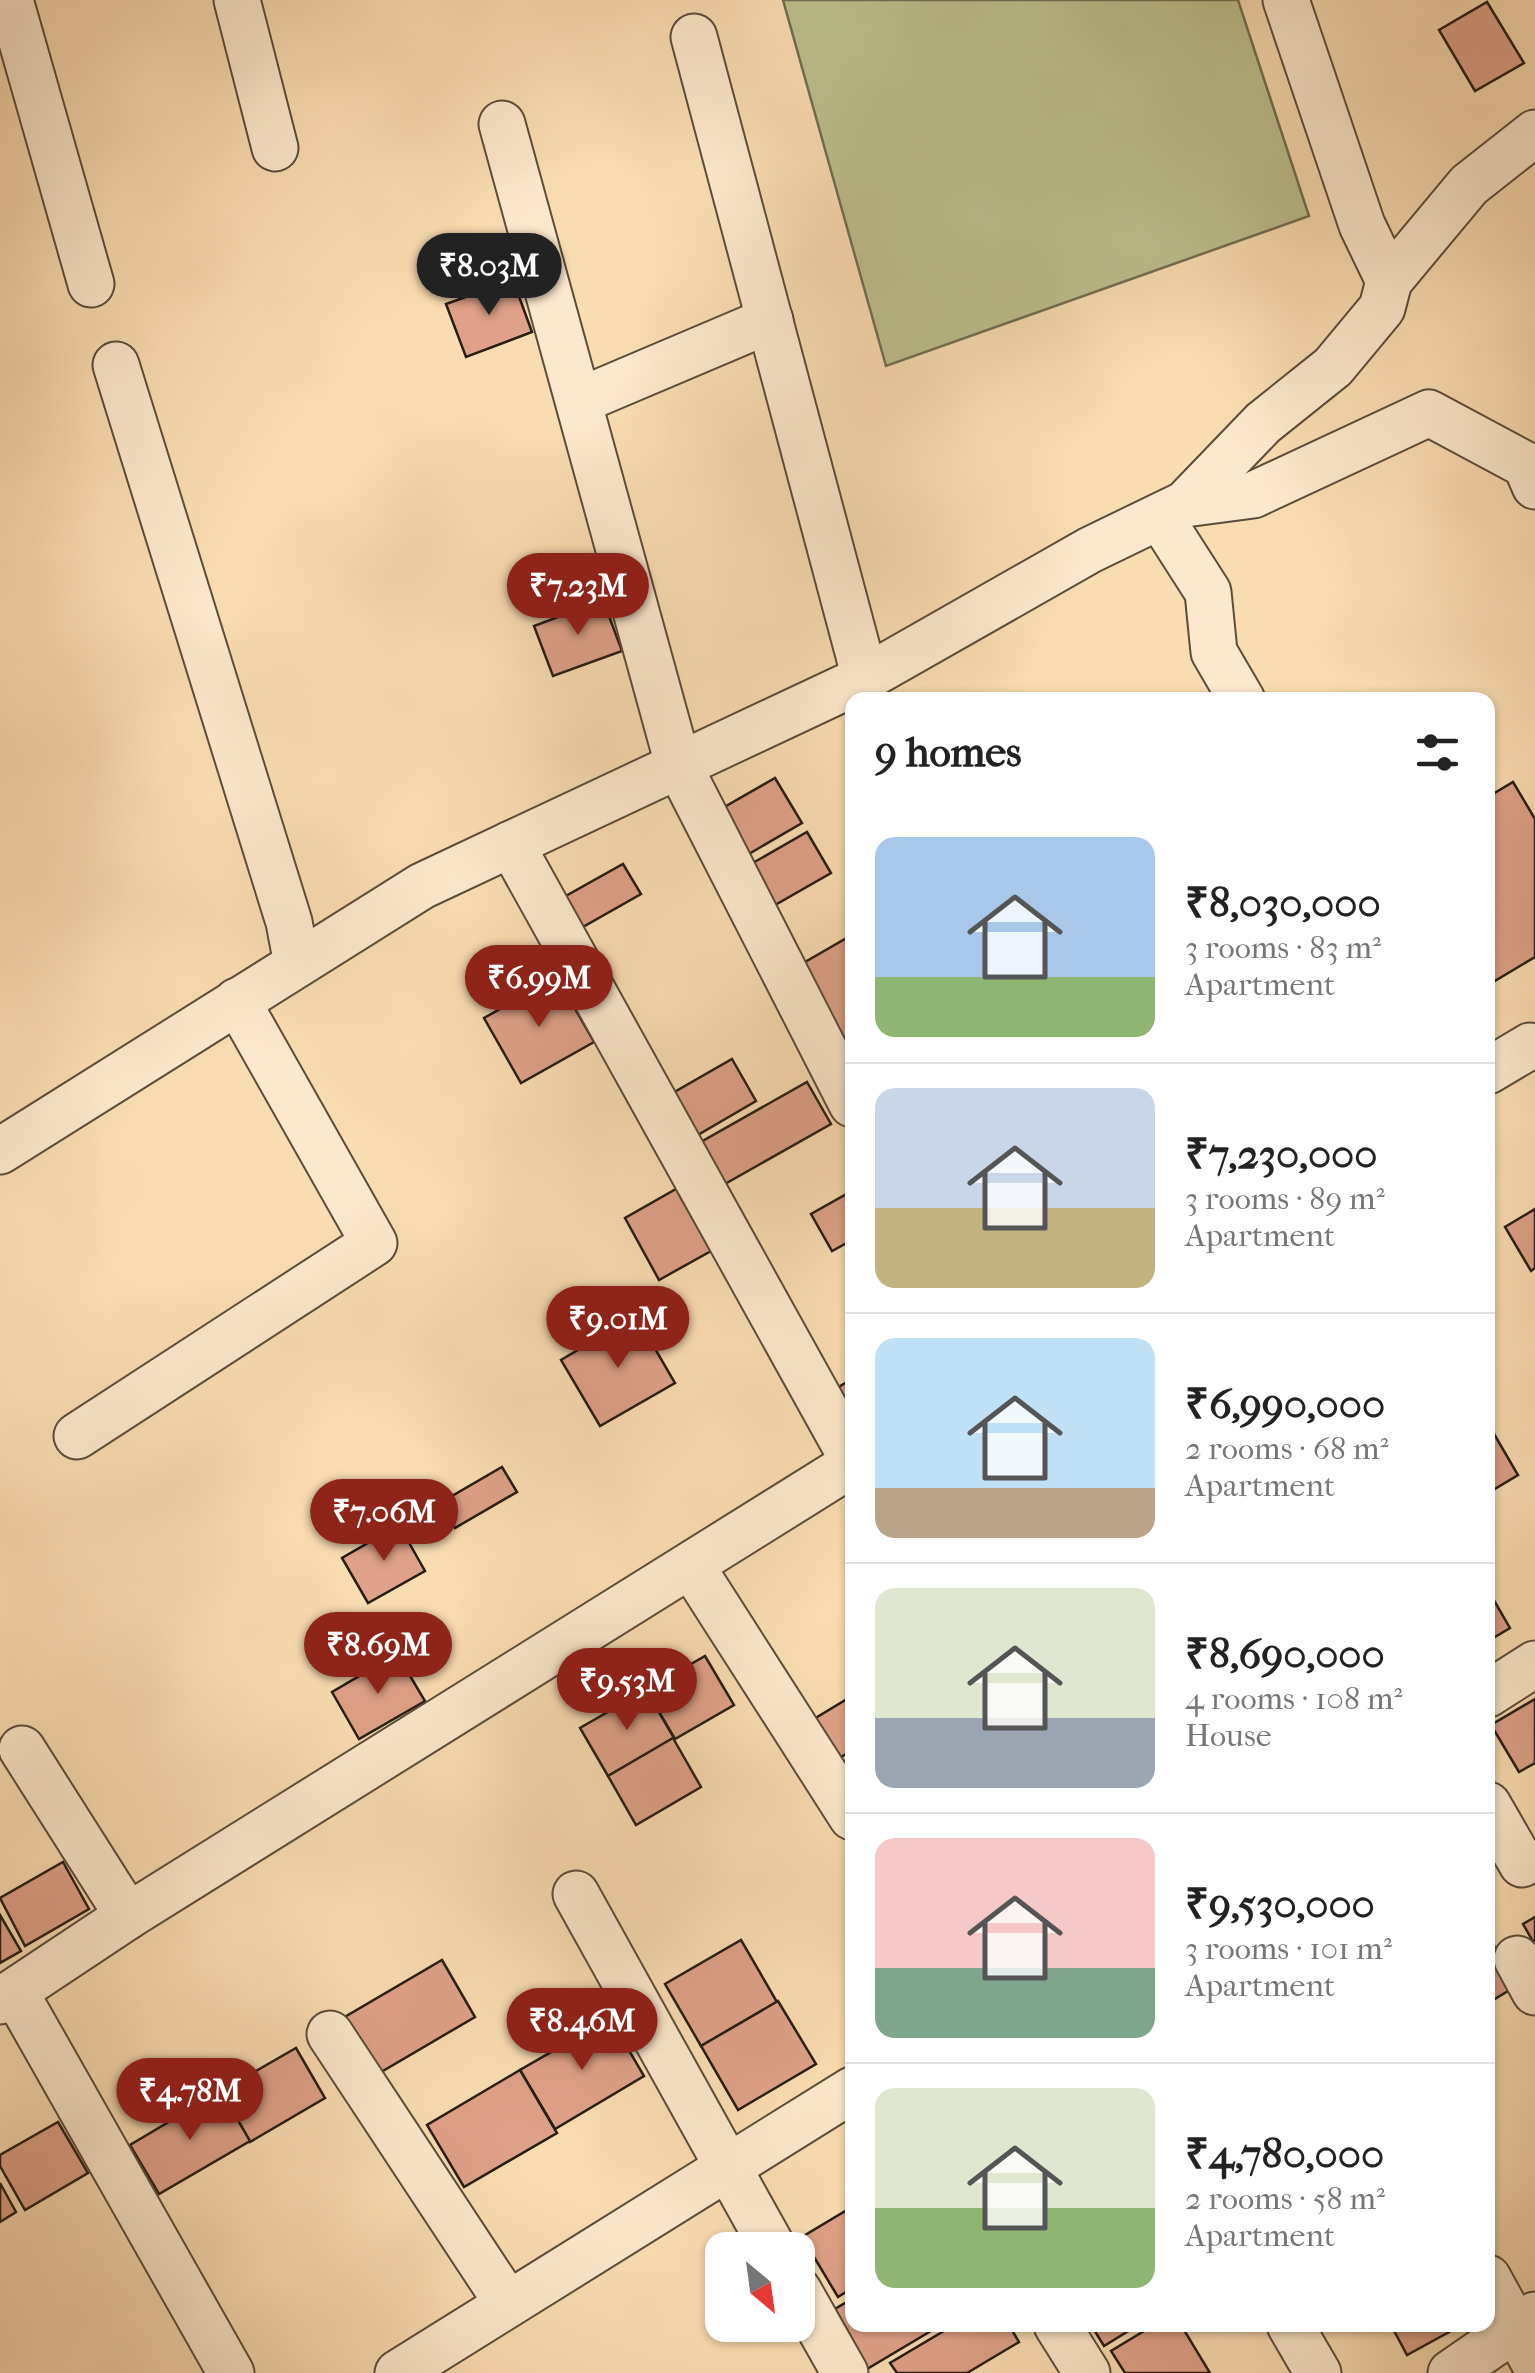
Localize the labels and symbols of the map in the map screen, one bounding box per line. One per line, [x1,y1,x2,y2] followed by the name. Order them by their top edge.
[408,233,570,318] pin: ₹8.03M
[497,553,659,638] pin: ₹7.23M
[458,945,620,1030] pin: ₹6.99M
[537,1286,699,1371] pin: ₹9.01M
[303,1479,465,1564] pin: ₹7.06M
[297,1612,459,1697] pin: ₹8.69M
[546,1648,708,1733] pin: ₹9.53M
[501,1988,663,2073] pin: ₹8.46M
[109,2058,271,2143] pin: ₹4.78M
[705,2232,815,2342] north arrow

